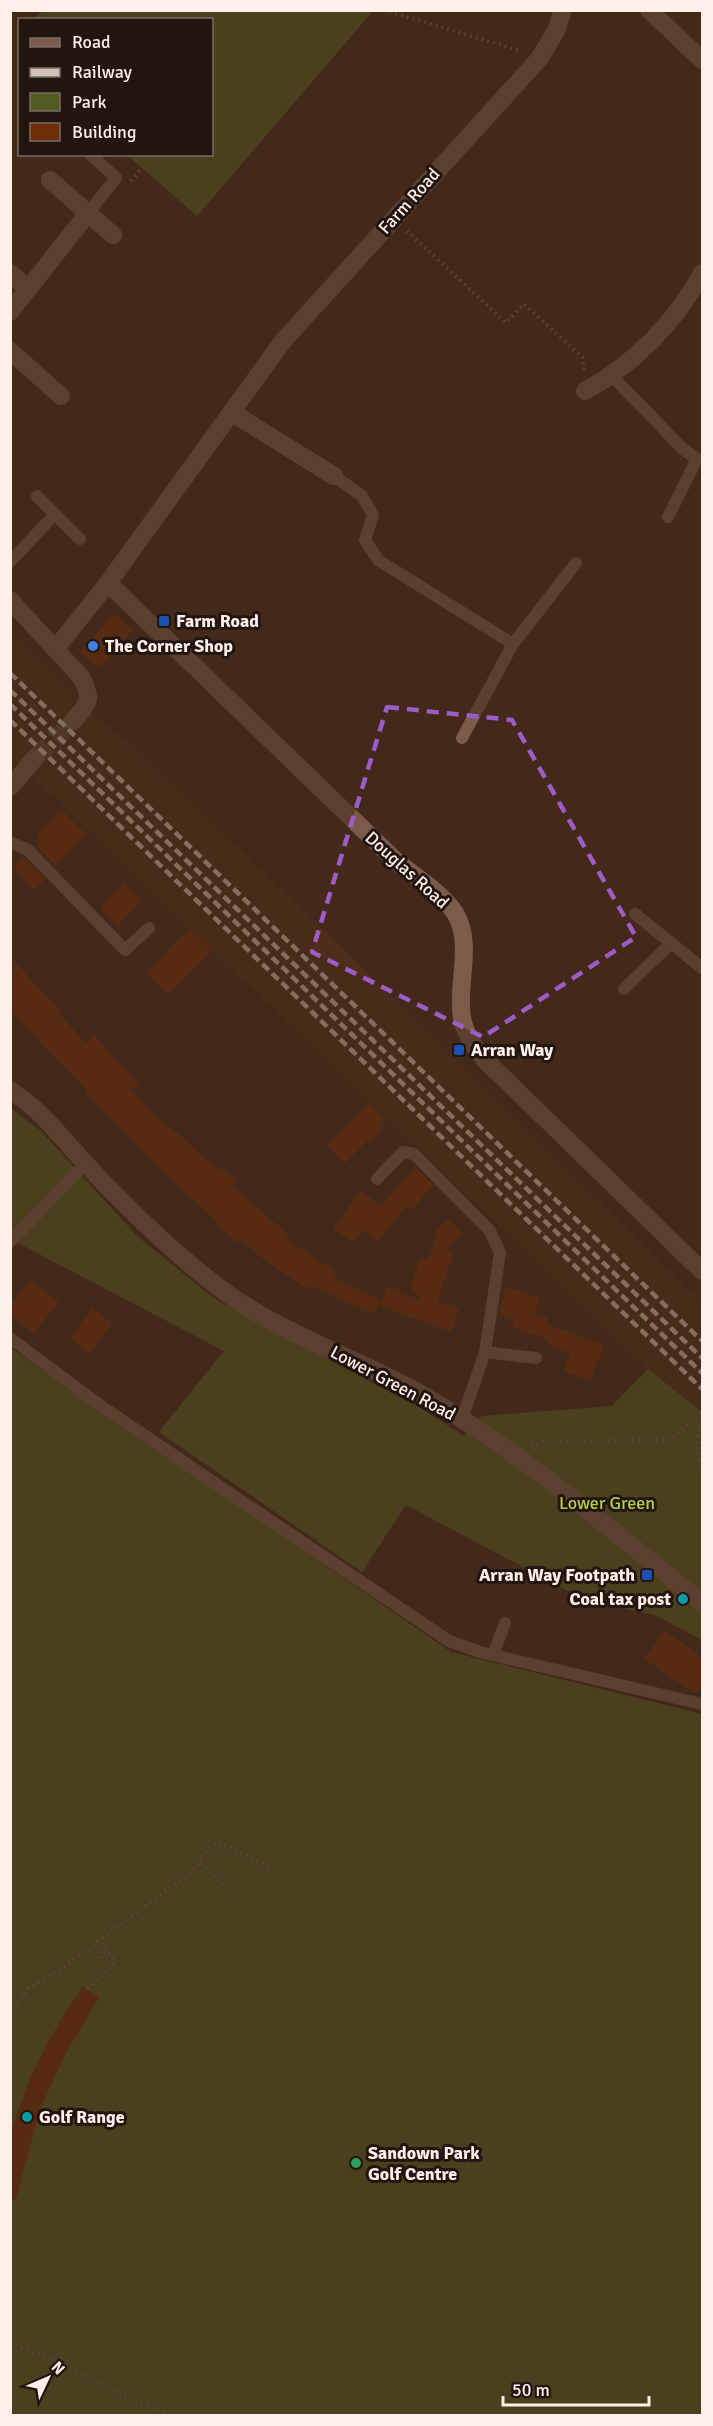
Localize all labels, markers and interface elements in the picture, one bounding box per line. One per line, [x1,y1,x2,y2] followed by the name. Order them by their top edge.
[18,18,213,156] legend
[72,31,111,53] text: Road
[72,61,133,83] text: Railway
[72,91,107,113] text: Park
[72,121,136,143] text: Building
[374,163,444,239] street label: Farm Road
[176,610,259,632] place label: Farm Road
[157,614,171,628] marker: Farm Road
[105,635,233,657] place label: The Corner Shop
[86,639,100,653] marker: The Corner Shop
[361,827,453,913] street label: Douglas Road
[471,1039,553,1061] place label: Arran Way
[452,1043,466,1057] marker: Arran Way
[327,1341,459,1425] street label: Lower Green Road
[559,1492,655,1514] park label: Lower Green
[479,1564,635,1586] place label: Arran Way Footpath
[640,1568,654,1582] marker: Arran Way Footpath
[570,1588,671,1610] place label: Coal tax post
[676,1592,690,1606] marker: Coal tax post
[39,2106,125,2128] place label: Golf Range
[20,2110,34,2124] marker: Golf Range
[368,2142,480,2185] place label: Sandown Park Golf Centre
[349,2156,363,2170] marker: Sandown Park Golf Centre
[18,2348,78,2408] north arrow
[47,2357,69,2379] text: N
[503,2369,648,2407] scale bar
[512,2379,550,2401] text: 50 m

